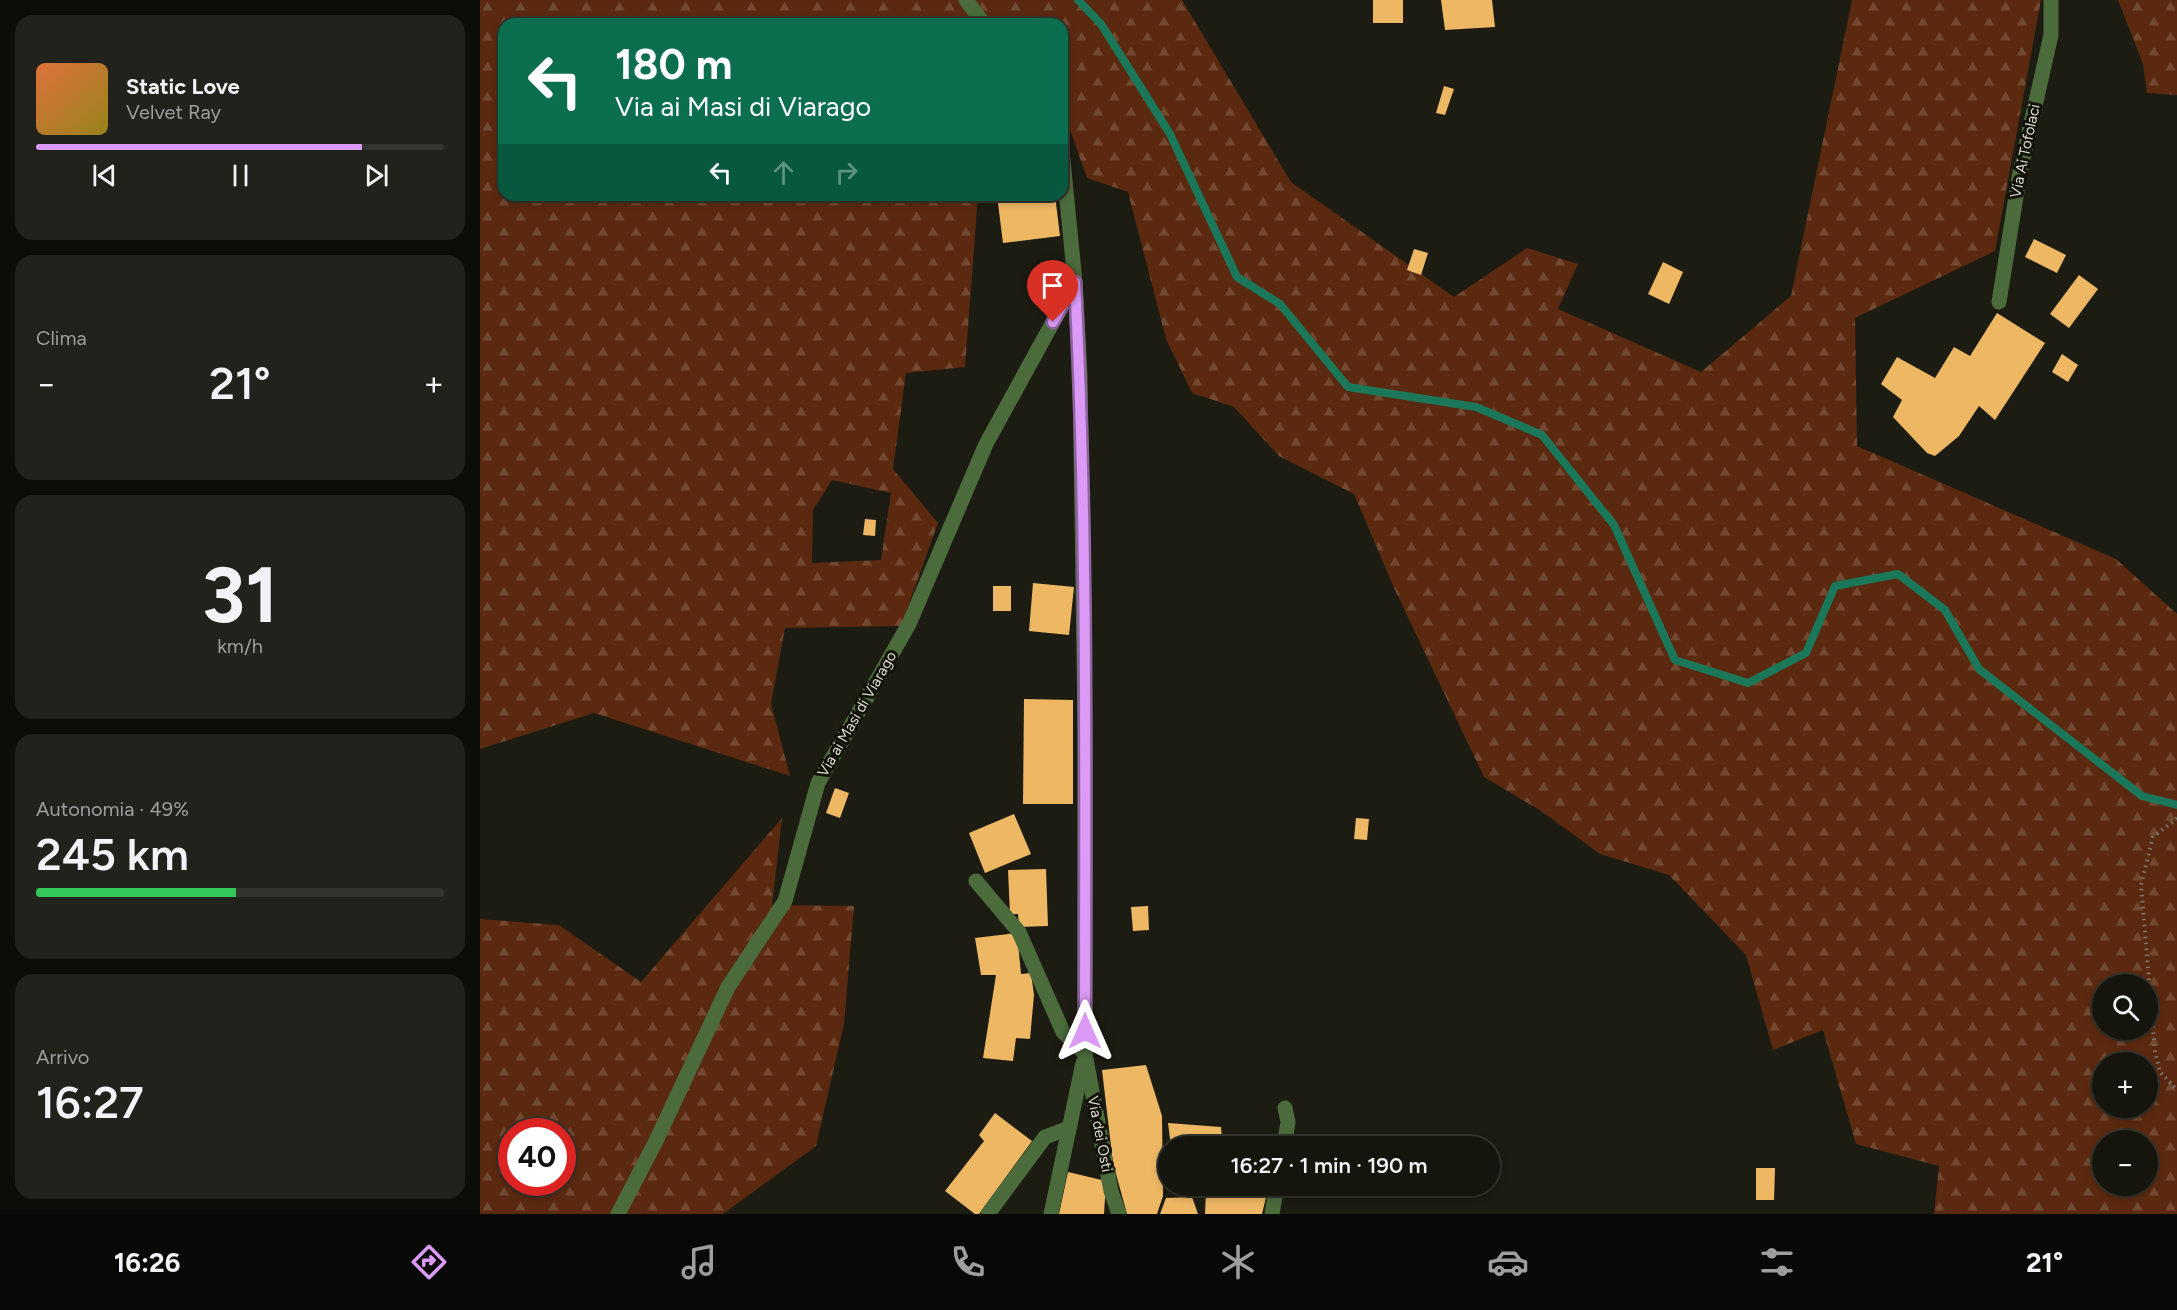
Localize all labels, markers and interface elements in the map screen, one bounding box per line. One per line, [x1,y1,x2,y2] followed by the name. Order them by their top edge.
[615,39,732,90] text: 180 m
[516,42,594,120] icon: left
[126,73,240,100] text: Static Love
[615,90,871,123] text: Via ai Masi di Viarago
[126,100,221,124] text: Velvet Ray
[2006,102,2044,200] street label: Via Ai Tofolaci
[704,156,737,189] icon: left
[767,156,800,189] icon: ahead
[830,156,863,189] icon: right
[88,159,121,192] icon: previous
[224,159,257,192] icon: pause
[360,159,393,192] icon: next
[1027,260,1078,322] pin
[1036,269,1069,302] icon: arrive
[36,326,87,350] text: Clima
[209,356,271,410] text: 21°
[36,364,57,403] text: −
[423,364,444,403] text: +
[202,548,278,642] text: 31
[217,634,263,658] text: km/h
[814,648,901,780] street label: Via ai Masi di Viarago
[36,797,189,821] text: Autonomia · 49%
[36,827,189,881] text: 245 km
[2092,974,2158,1196] map controls
[2092,974,2158,1040] button: search
[1053,999,1117,1063] position arrow
[36,1045,89,1069] text: Arrivo
[2092,1052,2158,1118] button: +
[36,1075,144,1129] text: 16:27
[1084,1094,1116,1174] street label: Via dei Osti
[498,1118,576,1196] speed limit sign: 40
[2092,1130,2158,1196] button: −
[1230,1152,1428,1179] text: 16:27 · 1 min · 190 m
[408,1241,450,1283] icon: directions
[678,1241,720,1283] icon: music
[947,1241,989,1283] icon: phone
[1217,1241,1259,1283] icon: climate
[1487,1241,1529,1283] icon: car
[1756,1241,1798,1283] icon: filters
[114,1246,180,1279] text: 16:26
[2026,1246,2063,1279] text: 21°

